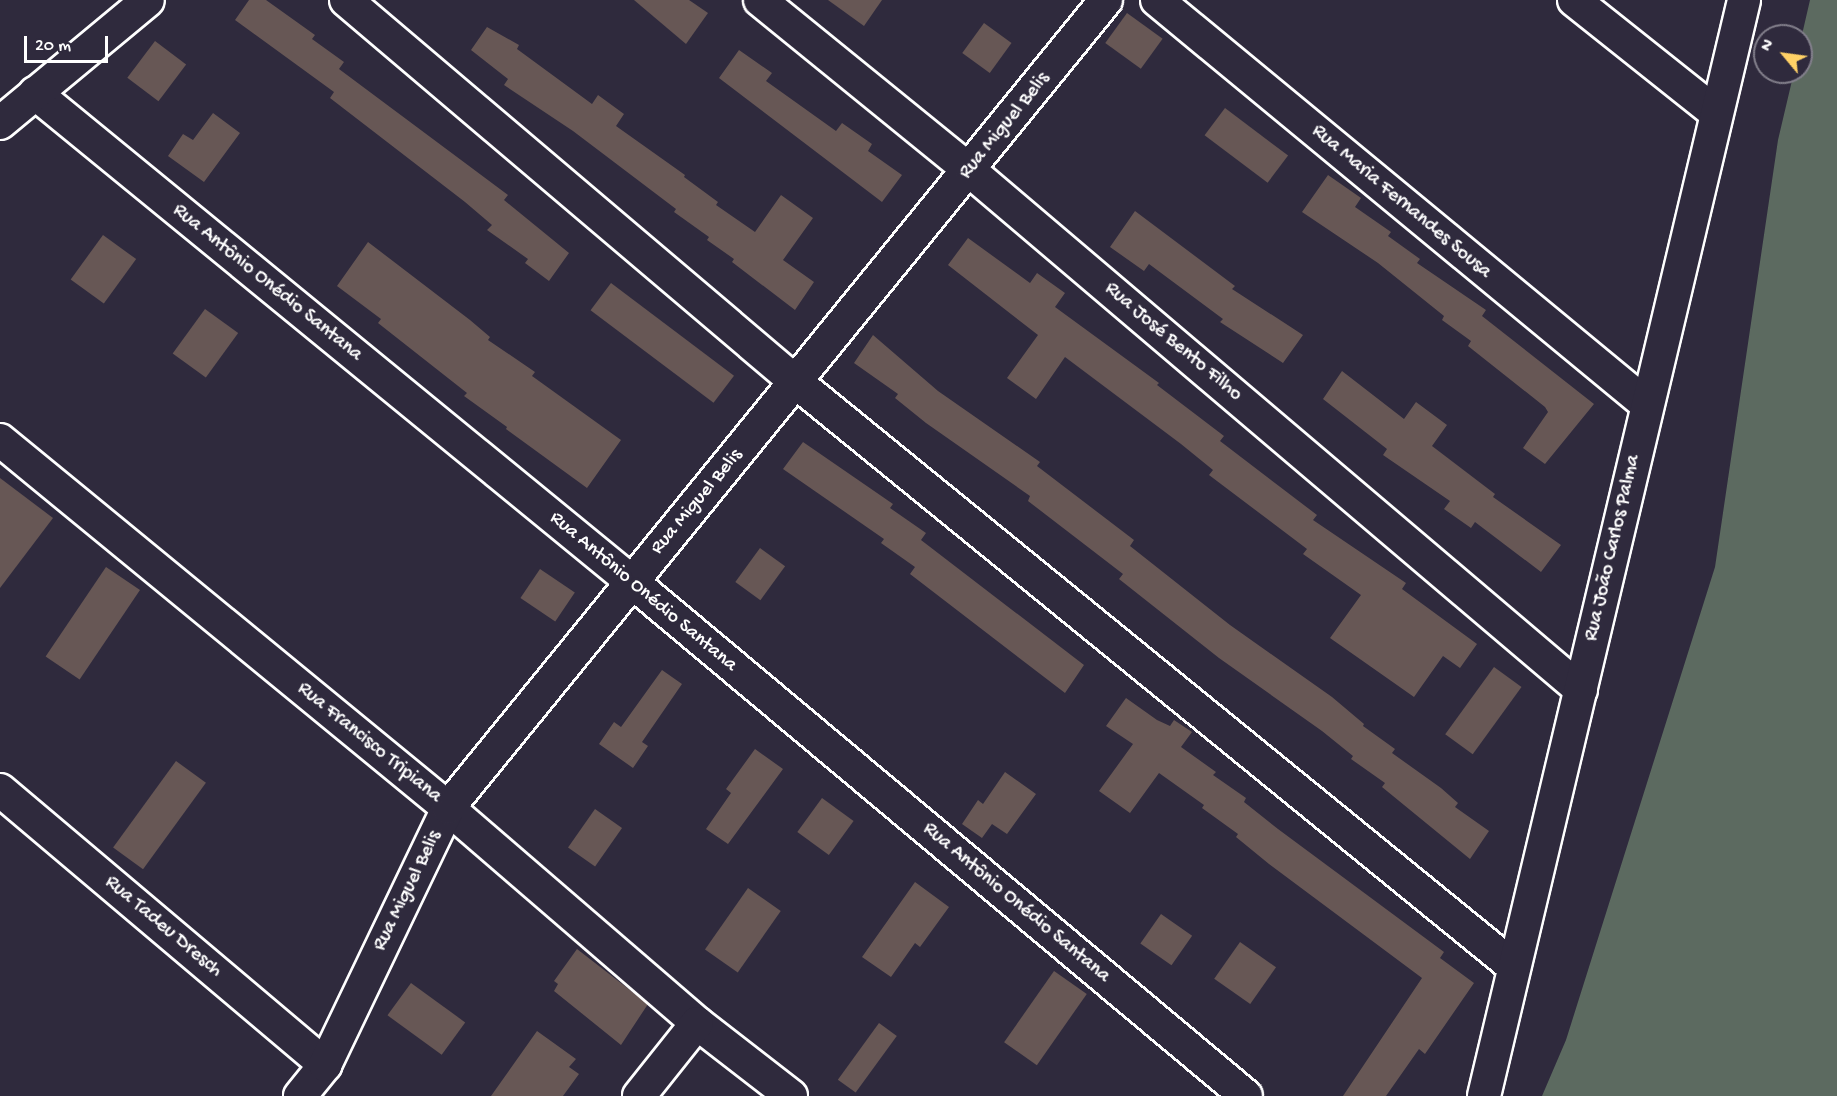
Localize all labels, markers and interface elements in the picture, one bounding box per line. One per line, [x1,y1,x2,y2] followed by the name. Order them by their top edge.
[27,24,111,62] scale bar
[1753,24,1813,84] north arrow
[35,36,71,57] text: 20 m
[1758,37,1779,55] text: N
[955,68,1055,184] street label: Rua Miguel Belis
[1306,120,1496,284] street label: Rua Maria Fernandes Sousa
[167,199,367,367] street label: Rua Antônio Onédio Santana
[1099,277,1247,407] street label: Rua José Bento Filho
[646,444,748,560] street label: Rua Miguel Belis
[1580,452,1646,644] street label: Rua João Carlos Palma
[544,507,742,677] street label: Rua Antônio Onédio Santana
[292,677,446,809] street label: Rua Francisco Tripiana
[917,818,1115,988] street label: Rua Antônio Onédio Santana
[369,827,447,955] street label: Rua Miguel Belis
[99,871,227,983] street label: Rua Tadeu Dresch

